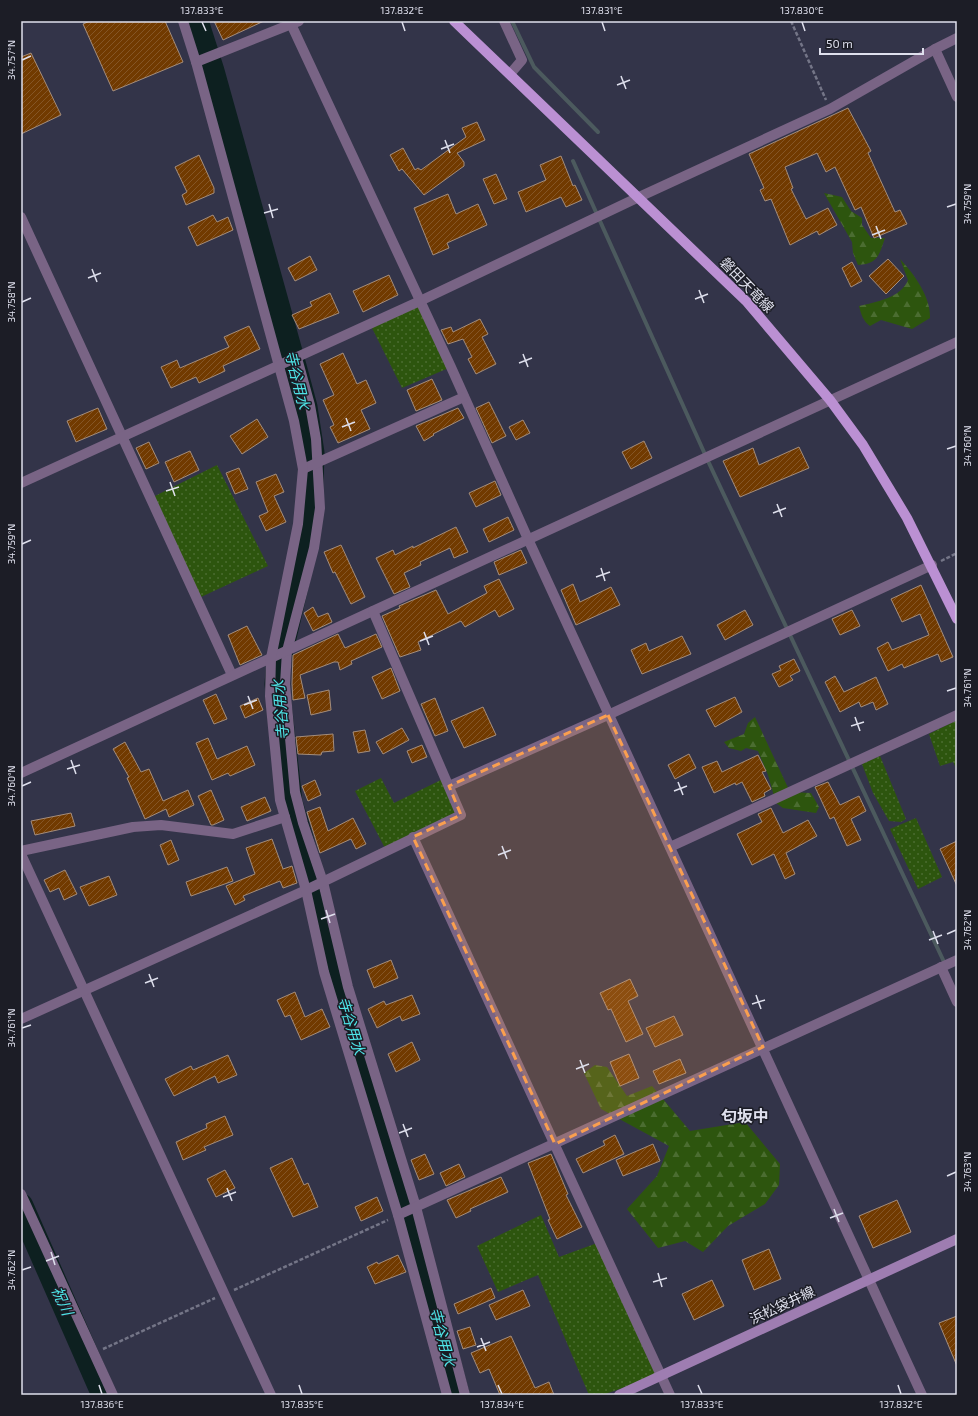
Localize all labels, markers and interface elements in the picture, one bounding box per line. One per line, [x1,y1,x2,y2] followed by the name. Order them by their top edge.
[181,4,224,16] text: 137.833°E
[381,4,424,16] text: 137.832°E
[581,4,623,16] text: 137.831°E
[780,4,824,16] text: 137.830°E
[820,30,923,56] scale bar
[826,36,853,50] text: 50 m
[5,40,17,80] text: 34.757°N
[961,184,973,224] text: 34.759°N
[717,254,778,316] street label: 磐田天竜線
[5,282,17,322] text: 34.758°N
[282,348,314,413] water label: 寺谷用水
[961,425,973,467] text: 34.760°N
[5,524,17,564] text: 34.759°N
[961,668,973,708] text: 34.761°N
[268,677,292,741] water label: 寺谷用水
[5,765,17,807] text: 34.760°N
[961,910,973,950] text: 34.762°N
[335,994,370,1059] water label: 寺谷用水
[5,1008,17,1048] text: 34.761°N
[721,1106,769,1125] district label: 匂坂中
[961,1152,973,1192] text: 34.763°N
[5,1250,17,1290] text: 34.762°N
[746,1282,817,1327] street label: 浜松袋井線
[49,1283,78,1320] water label: 祝川
[427,1305,460,1370] water label: 寺谷用水
[80,1398,124,1410] text: 137.836°E
[281,1398,324,1410] text: 137.835°E
[480,1398,524,1410] text: 137.834°E
[681,1398,724,1410] text: 137.833°E
[880,1398,923,1410] text: 137.832°E

